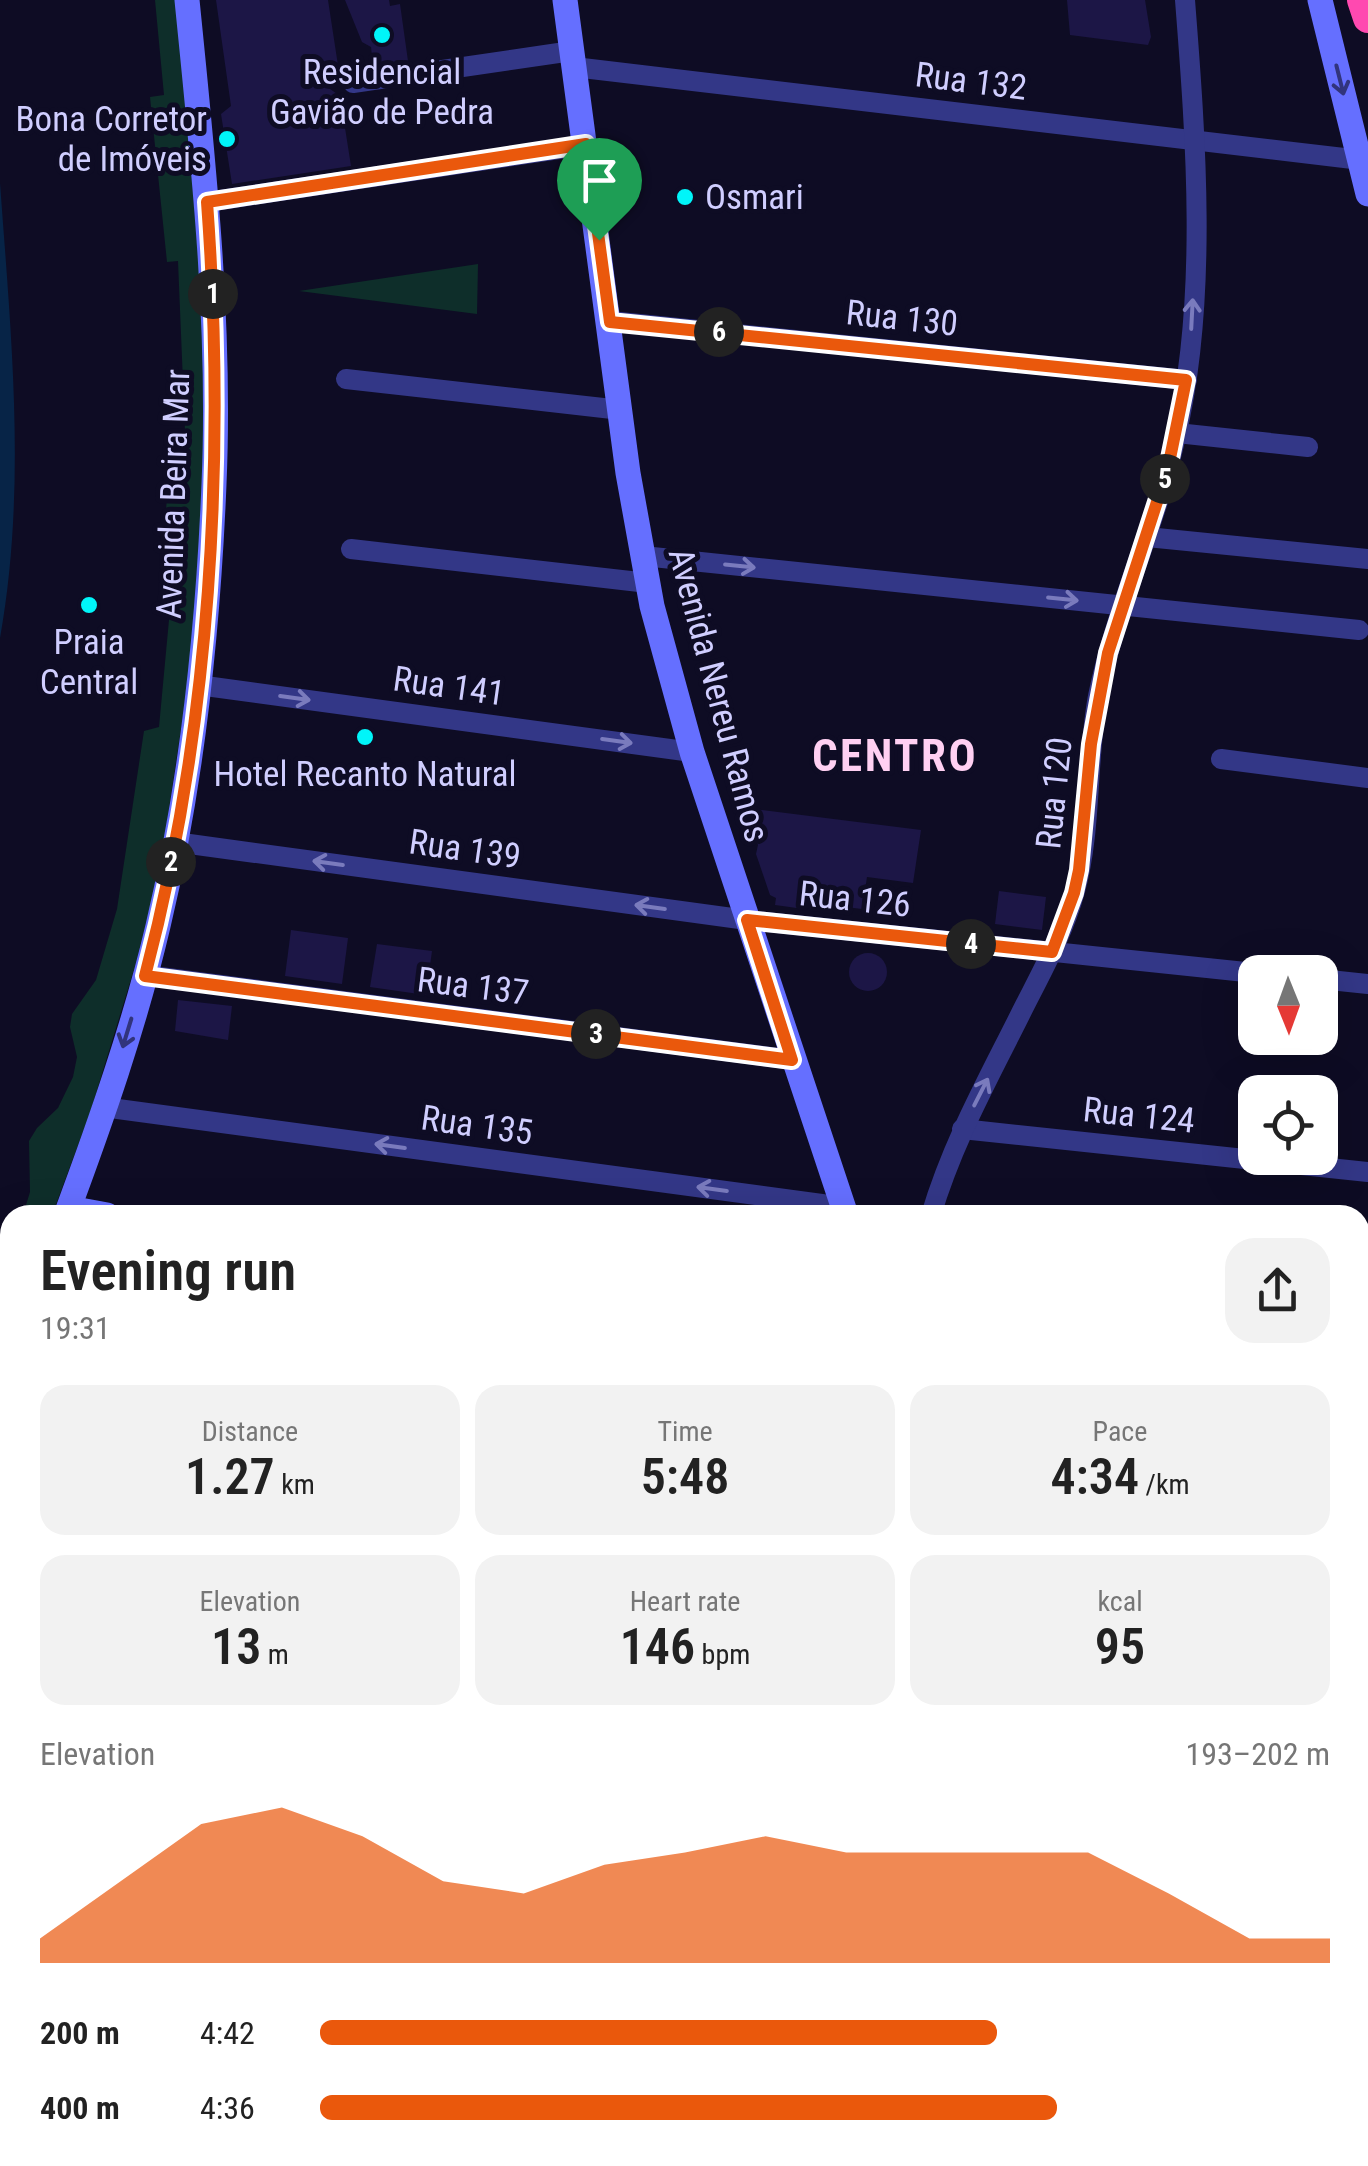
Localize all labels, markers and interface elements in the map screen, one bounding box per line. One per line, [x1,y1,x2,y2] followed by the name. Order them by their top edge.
[371,24,393,46] marker: Residencial Gavião de Pedra
[270,52,494,133] place label: Residencial Gavião de Pedra
[913,54,1029,109] street label: Rua 132
[1332,64,1351,95] one-way arrow
[16,99,207,180] place label: Bona Corretor de Imóveis
[216,128,238,150] marker: Bona Corretor de Imóveis
[557,138,642,241] pin
[572,153,627,208] icon: arrive
[705,177,804,218] place label: Osmari
[674,186,696,208] marker: Osmari
[188,269,238,319] pin: 1
[206,277,220,310] text: 1
[844,292,960,345] street label: Rua 130
[1183,298,1202,330] one-way arrow
[694,307,744,357] pin: 6
[712,315,726,348] text: 6
[149,368,198,620] street label: Avenida Beira Mar
[1140,454,1190,504] pin: 5
[1158,462,1172,495] text: 5
[660,544,777,847] street label: Avenida Nereu Ramos
[723,557,755,576] one-way arrow
[1046,590,1079,609] one-way arrow
[78,594,100,616] marker: Praia Central
[40,622,138,703] place label: Praia Central
[391,658,507,715] street label: Rua 141
[278,689,310,707] one-way arrow
[354,726,376,748] marker: Hotel Recanto Natural
[812,729,978,782] district label: CENTRO
[600,733,632,751] one-way arrow
[1028,735,1081,851] street label: Rua 120
[213,754,517,795] place label: Hotel Recanto Natural
[407,821,523,878] street label: Rua 139
[146,837,196,887] pin: 2
[164,845,178,878] text: 2
[313,853,345,871] one-way arrow
[797,873,913,926] street label: Rua 126
[635,897,667,916] one-way arrow
[946,919,996,969] pin: 4
[964,927,978,960] text: 4
[1238,955,1338,1055] north arrow
[1238,955,1338,1175] map controls
[415,959,531,1014] street label: Rua 137
[571,1009,621,1059] pin: 3
[117,1017,135,1048] one-way arrow
[589,1017,603,1050] text: 3
[1238,1075,1338,1175] button: locate
[972,1078,991,1108] one-way arrow
[1081,1089,1197,1142] street label: Rua 124
[419,1097,535,1154] street label: Rua 135
[374,1137,407,1155] one-way arrow
[697,1179,729,1198] one-way arrow
[1225,1238,1330,1343] button: share
[40,1239,296,1303] text: Evening run
[40,1309,111,1347] text: 19:31
[202,1415,298,1448] text: Distance
[657,1415,713,1448] text: Time
[1093,1415,1147,1448] text: Pace
[185,1448,275,1506] text: 1.27
[641,1448,729,1506] text: 5:48
[1050,1448,1139,1506] text: 4:34
[275,1468,315,1501] text: km
[1139,1468,1190,1501] text: /km
[200,1585,300,1618] text: Elevation
[630,1585,740,1618] text: Heart rate
[1097,1585,1143,1618] text: kcal
[211,1618,261,1676] text: 13
[620,1618,695,1676] text: 146
[1095,1618,1145,1676] text: 95
[261,1638,289,1671] text: m
[695,1638,750,1671] text: bpm
[40,1735,155,1773] text: Elevation
[1185,1735,1330,1773] text: 193–202 m
[40,2014,120,2052] text: 200 m
[200,2014,255,2052] text: 4:42
[40,2089,120,2127] text: 400 m
[200,2089,255,2127] text: 4:36

